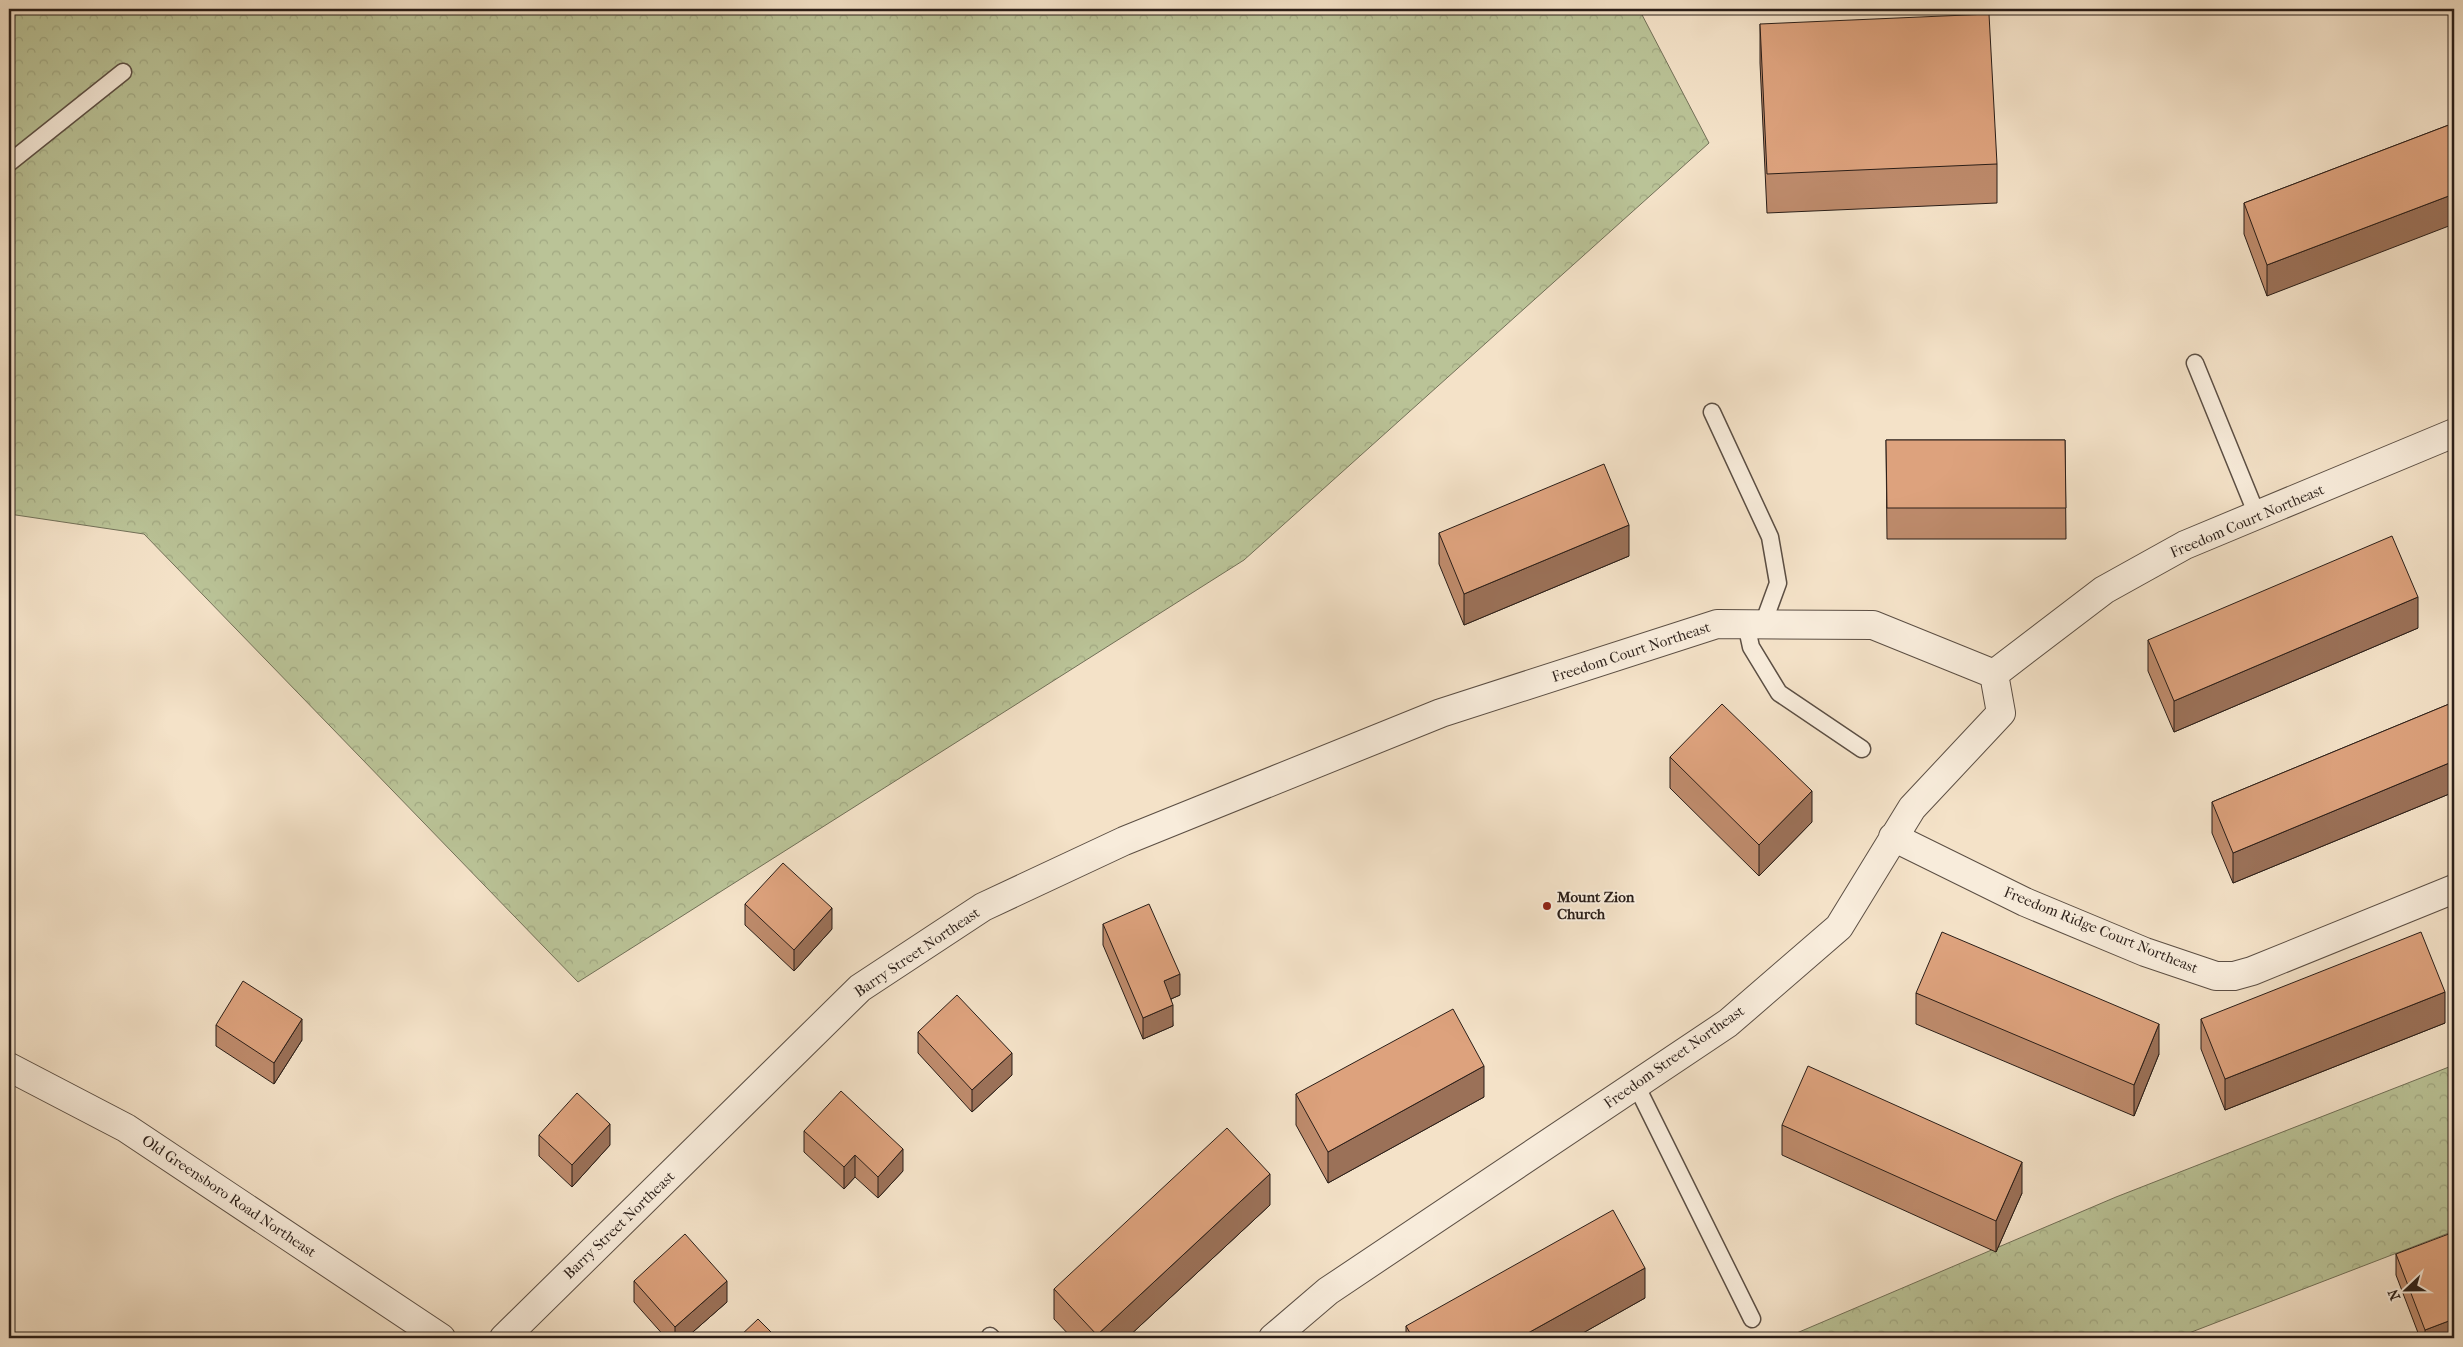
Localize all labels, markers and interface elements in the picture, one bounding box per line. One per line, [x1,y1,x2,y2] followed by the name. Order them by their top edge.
[2167,480,2327,562] street label: Freedom Court Northeast
[1549,618,1713,686] street label: Freedom Court Northeast
[2001,883,2201,977] street label: Freedom Ridge Court Northeast
[1556,888,1635,923] place label: Mount Zion Church
[1541,900,1553,912] marker: Mount Zion Church
[851,903,984,1001] street label: Barry Street Northeast
[1600,1001,1748,1112] street label: Freedom Street Northeast
[138,1131,320,1262] street label: Old Greensboro Road Northeast
[560,1167,679,1283] street label: Barry Street Northeast
[2380,1264,2430,1314] north arrow
[2384,1286,2404,1303] text: N

